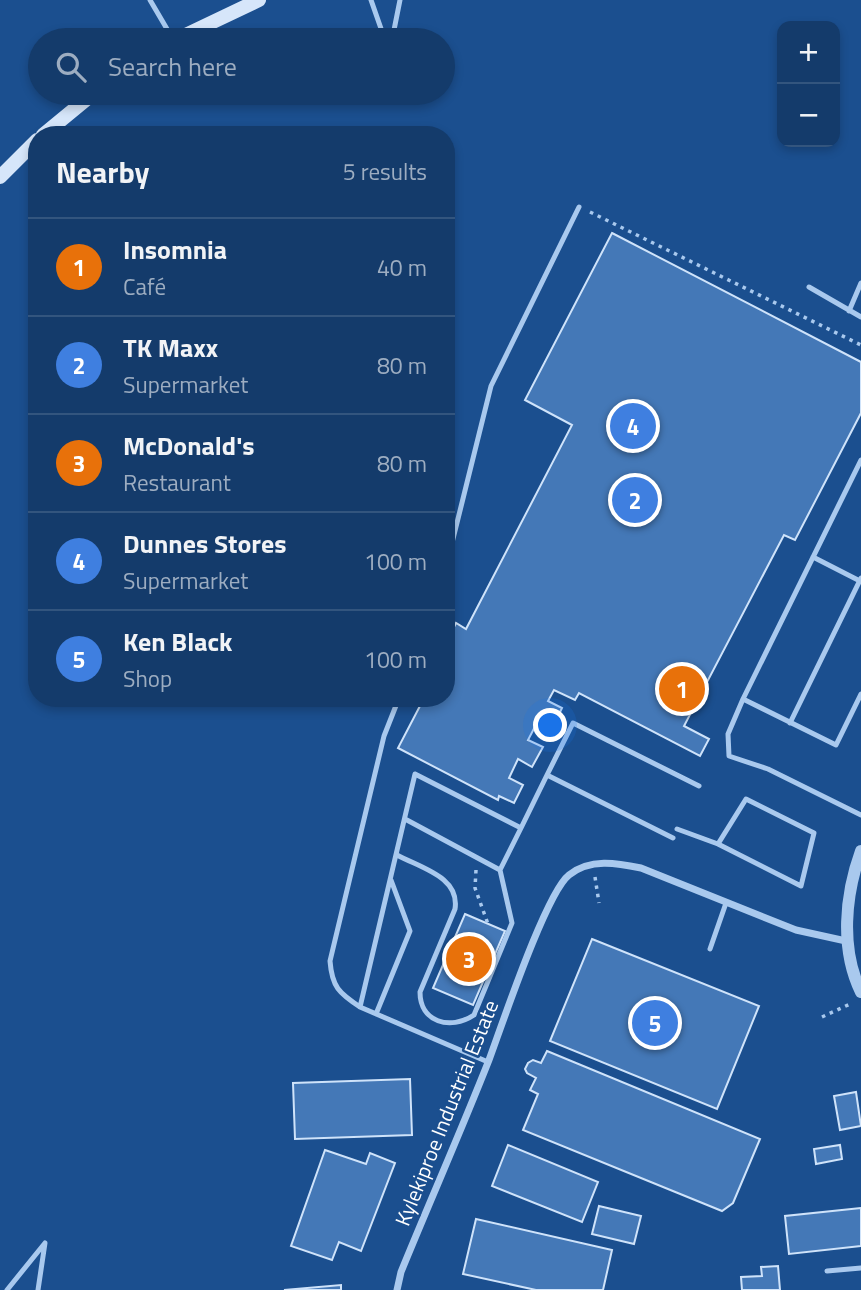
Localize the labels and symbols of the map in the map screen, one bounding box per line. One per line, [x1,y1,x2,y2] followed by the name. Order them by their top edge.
[610,400,656,452] pin: 4
[612,474,658,526] pin: 2
[659,663,705,715] pin: 1
[533,708,567,742] your location
[446,933,492,985] pin: 3
[386,995,506,1230] street label: Kylekiproe Industrial Estate
[632,997,678,1049] pin: 5

